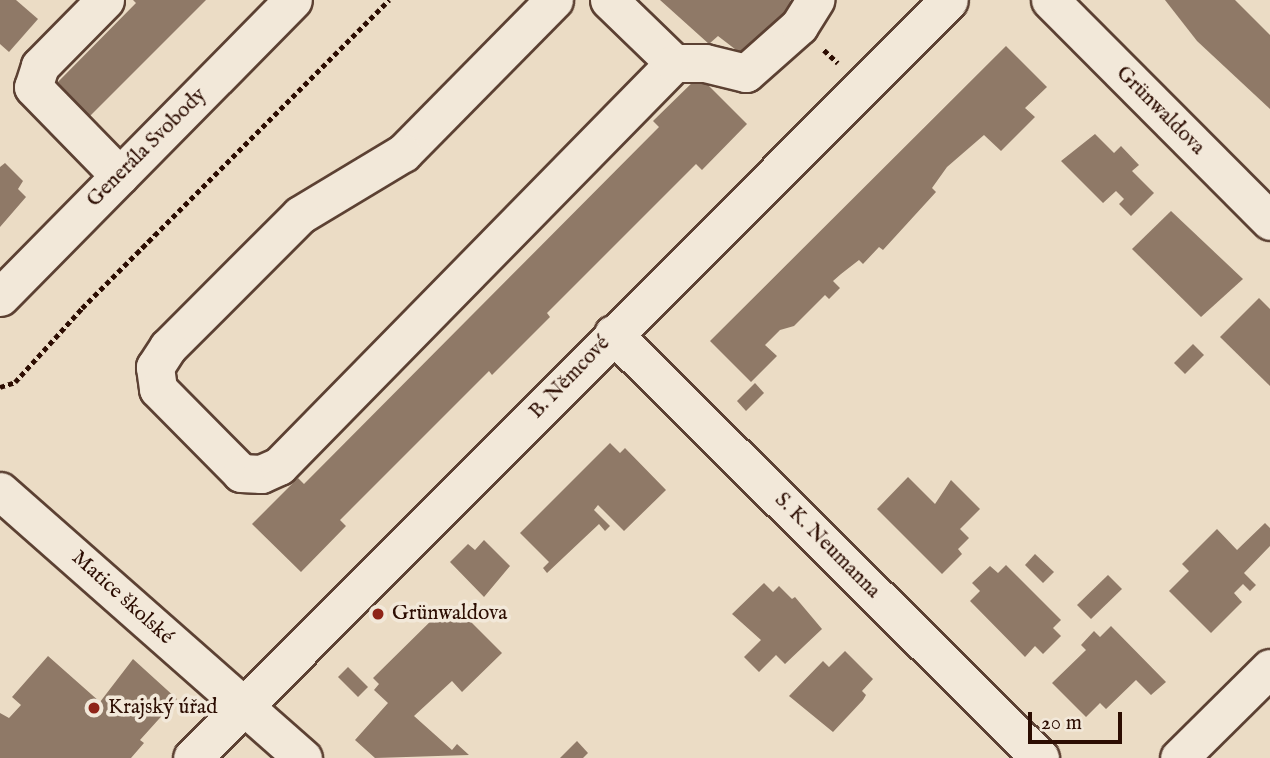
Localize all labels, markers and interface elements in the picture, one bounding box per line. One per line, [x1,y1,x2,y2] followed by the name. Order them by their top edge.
[1110,61,1210,161] street label: Grünwaldova
[82,83,212,213] street label: Generála Svobody
[524,331,616,425] street label: B. Němcové
[769,488,885,604] street label: S. K. Neumanna
[66,546,178,650] street label: Matice školské
[392,601,507,627] place label: Grünwaldova
[370,606,386,622] marker: Grünwaldova
[108,695,217,721] place label: Krajský úřad
[1032,698,1126,742] scale bar
[86,700,102,716] marker: Krajský úřad
[1041,710,1082,737] text: 20 m

